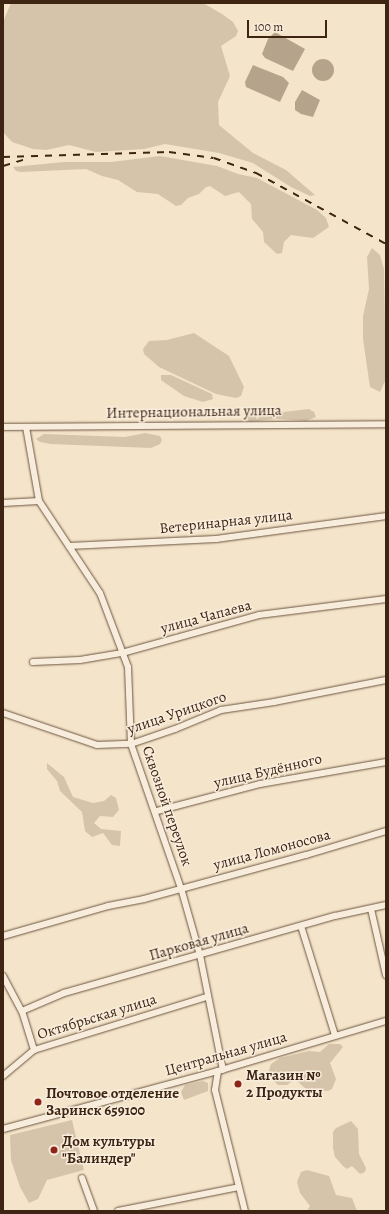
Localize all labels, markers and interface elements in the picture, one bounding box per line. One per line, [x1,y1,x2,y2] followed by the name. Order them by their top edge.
[249,12,329,38] scale bar
[254,19,283,35] text: 100 m
[106,401,282,423] street label: Интернациональная улица
[159,506,293,538] street label: Ветеринарная улица
[159,596,253,638] street label: улица Чапаева
[125,688,229,738] street label: улица Урицкого
[138,744,196,868] street label: Сквозной переулок
[212,750,324,792] street label: улица Будённого
[212,826,332,874] street label: улица Ломоносова
[147,919,251,965] street label: Парковая улица
[35,990,159,1044] street label: Октябрьская улица
[163,1028,289,1080] street label: Центральная улица
[246,1066,323,1101] place label: Магазин № 2 Продукты
[233,1079,243,1089] marker: Магазин № 2 Продукты
[46,1084,179,1119] place label: Почтовое отделение Заринск 659100
[33,1097,43,1107] marker: Почтовое отделение Заринск 659100
[62,1132,155,1167] place label: Дом культуры "Балиндер"
[49,1145,59,1155] marker: Дом культуры "Балиндер"

